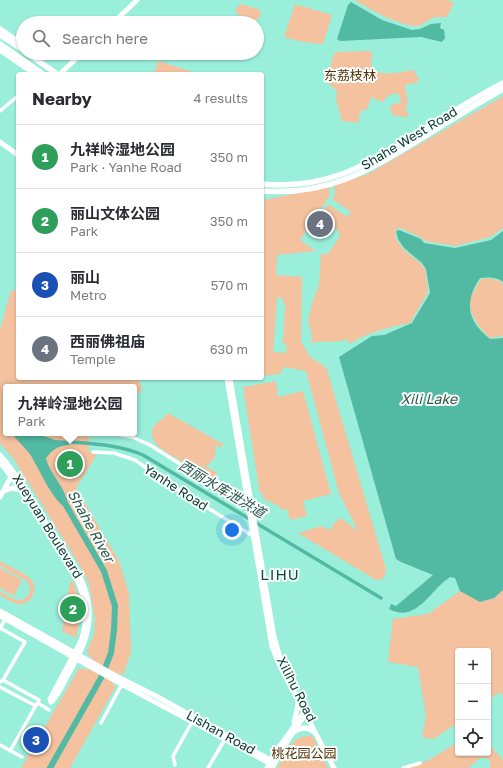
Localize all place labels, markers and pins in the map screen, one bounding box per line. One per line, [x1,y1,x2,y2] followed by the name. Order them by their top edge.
[307,209,333,239] pin: 4
[57,449,83,479] pin: 1
[60,594,86,624] pin: 2
[23,725,49,755] pin: 3

